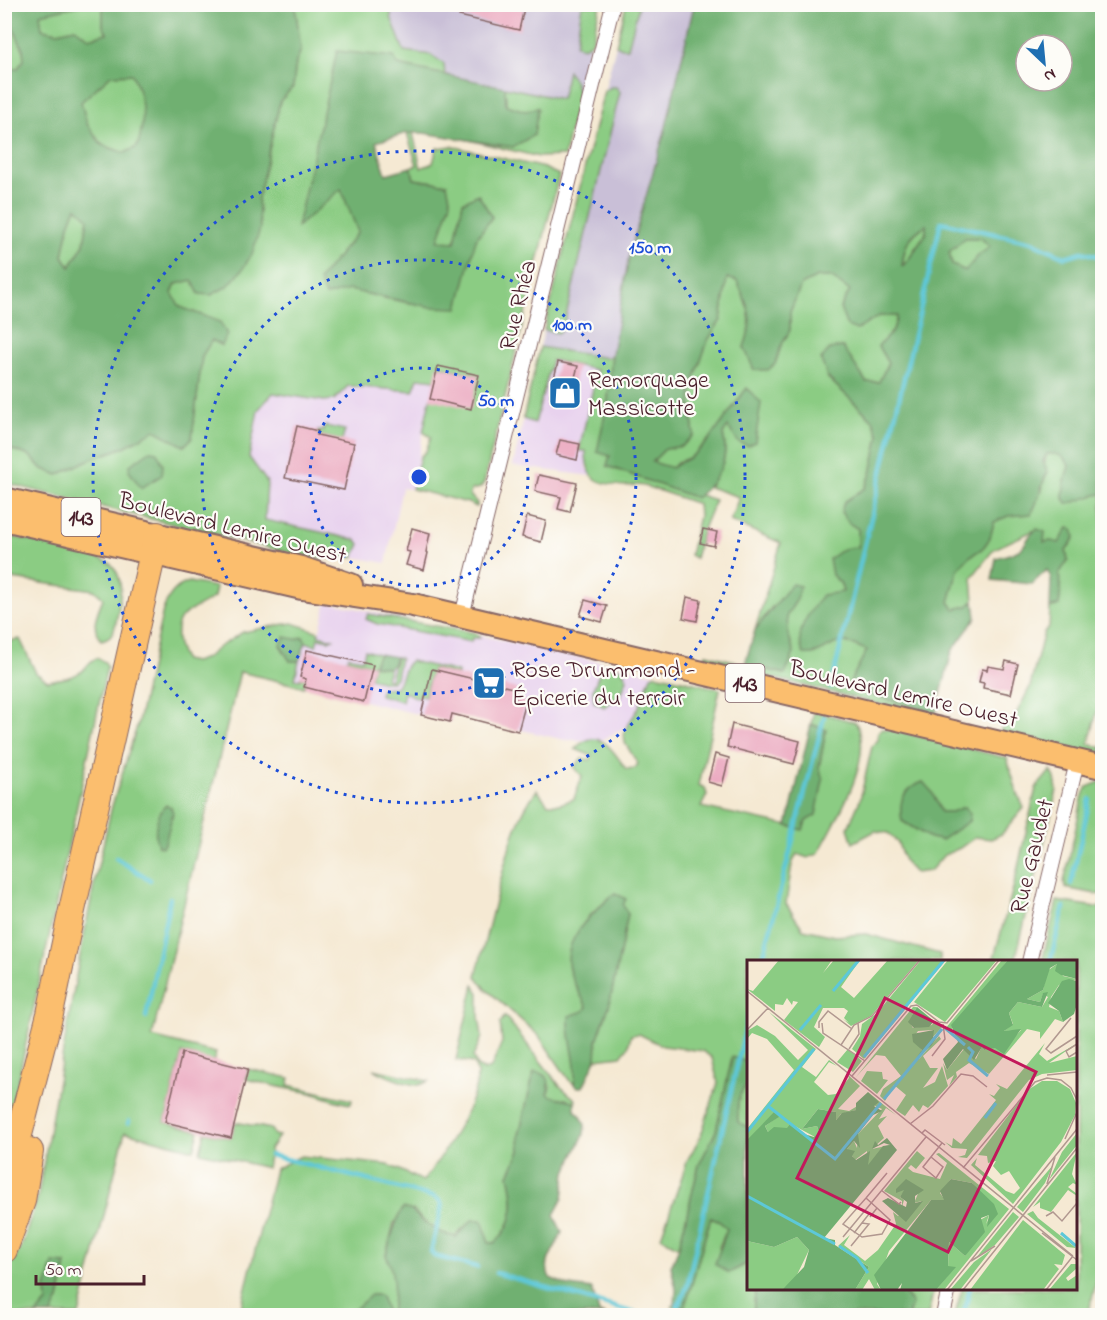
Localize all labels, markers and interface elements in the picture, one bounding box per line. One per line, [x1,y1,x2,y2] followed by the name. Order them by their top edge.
[1014,33,1074,93] north arrow
[1039,62,1060,88] text: N
[629,236,671,262] text: 150 m
[491,257,548,355] street label: Rue Rhéa
[552,313,592,339] text: 100 m
[588,364,709,427] place label: Remorquage Massicotte
[547,375,583,411] shop icon: Remorquage Massicotte
[478,389,514,415] text: 50 m
[409,467,429,487] centre of rings
[114,484,350,575] street label: Boulevard Lemire Ouest
[62,498,100,536] road number: 143
[785,652,1021,739] street label: Boulevard Lemire Ouest
[512,654,695,717] place label: Rose Drummond - Épicerie du terroir
[726,664,764,702] road number: 143
[471,665,507,701] supermarket icon: Rose Drummond - Épicerie du terroir
[1002,795,1065,918] street label: Rue Gaudet
[747,960,1077,1290] inset map
[36,1248,144,1286] scale bar
[45,1258,82,1284] text: 50 m

